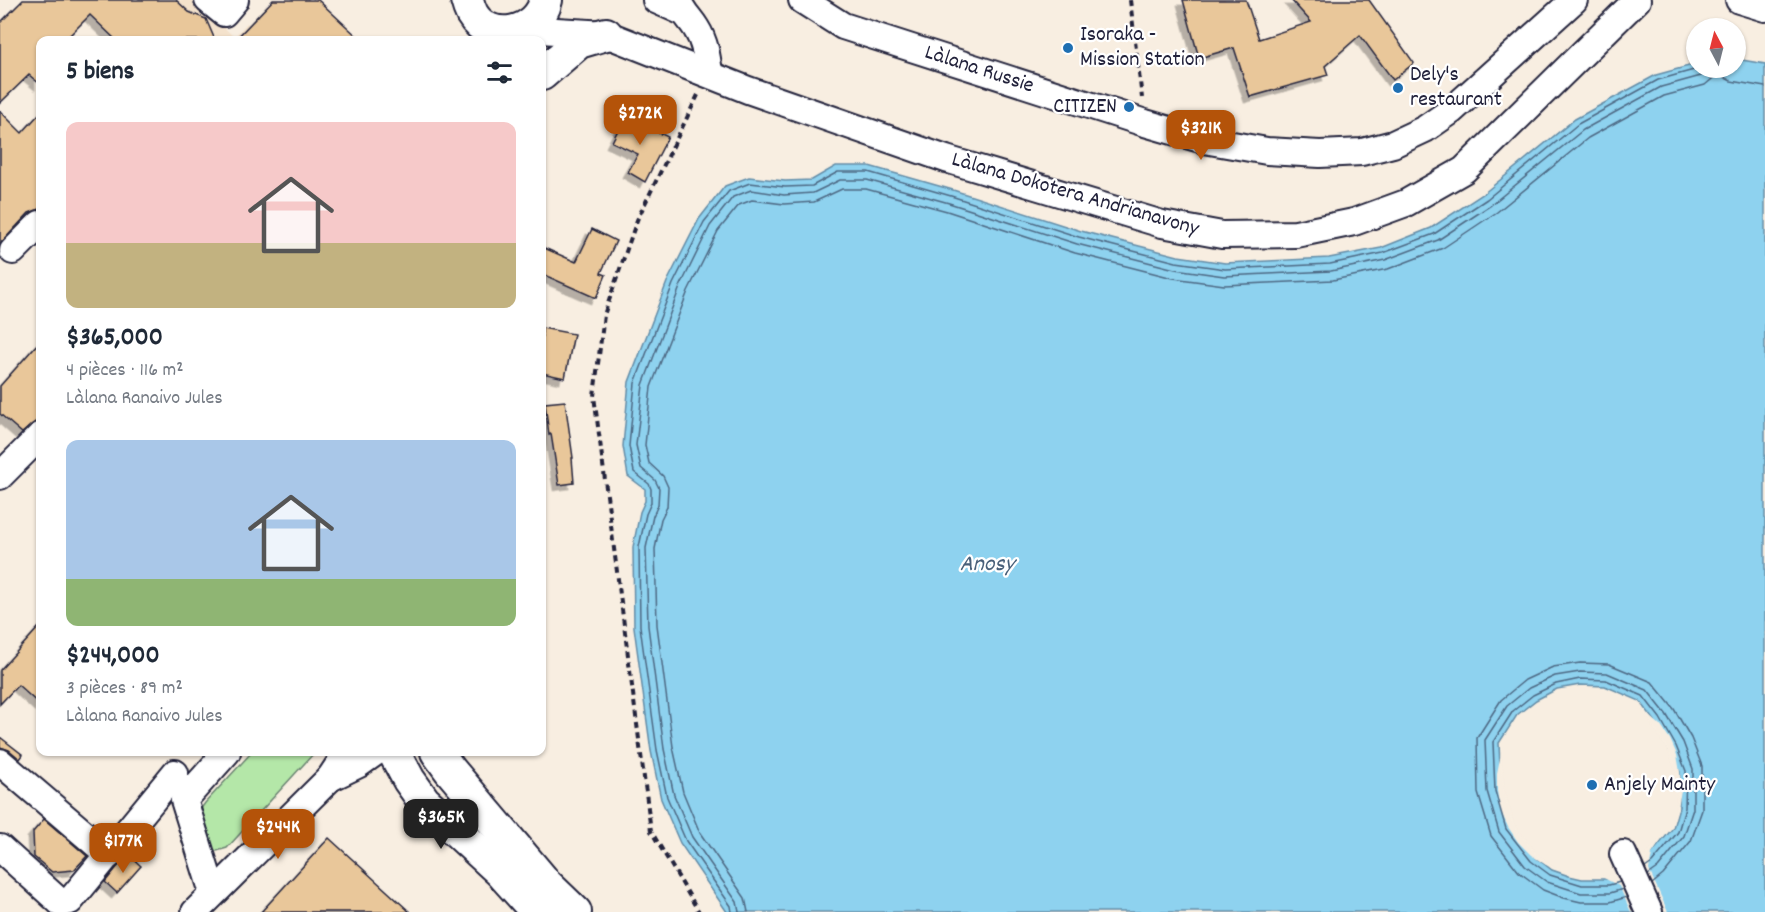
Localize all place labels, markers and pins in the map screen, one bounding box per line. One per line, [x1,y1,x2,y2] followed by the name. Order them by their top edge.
[1080,20,1205,76] place label: Isoraka - Mission Station
[1061,41,1075,55] marker: Isoraka - Mission Station
[1410,60,1502,116] place label: Dely's restaurant
[1391,81,1405,95] marker: Dely's restaurant
[1053,92,1117,123] place label: CITIZEN
[598,95,682,146] pin: $272K
[1122,100,1136,114] marker: CITIZEN
[1159,110,1243,161] pin: $321K
[1604,770,1716,801] place label: Anjely Mainty
[1585,778,1599,792] marker: Anjely Mainty
[399,799,483,850] pin: $365K
[236,809,320,860] pin: $244K
[81,823,165,874] pin: $177K

